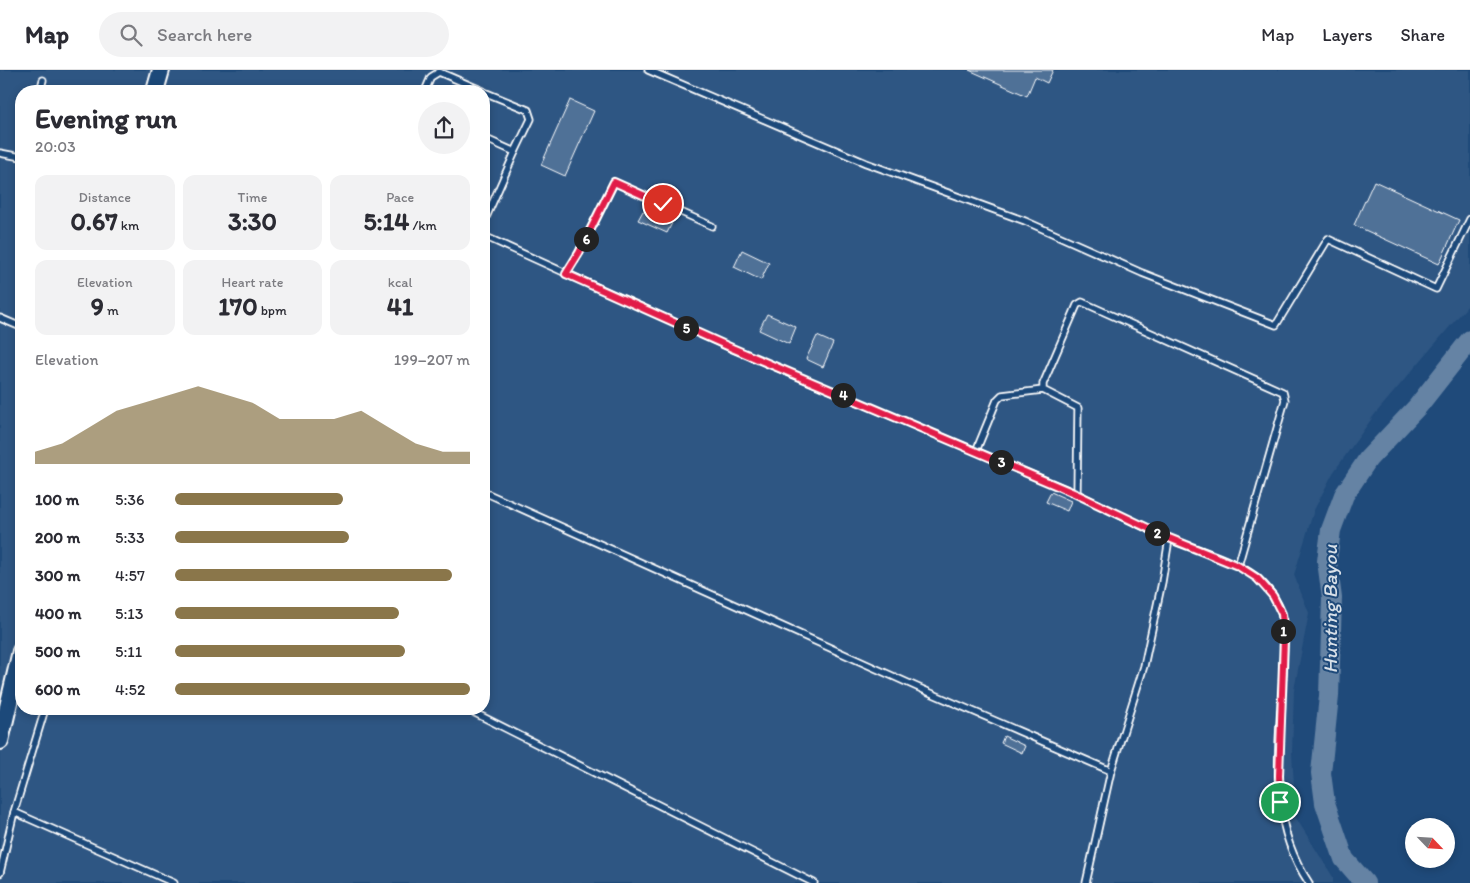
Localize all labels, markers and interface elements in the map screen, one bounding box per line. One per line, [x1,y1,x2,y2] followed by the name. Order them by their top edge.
[99,12,449,57] search box
[25,20,69,49] text: Map
[117,21,145,49] icon: search
[157,23,252,46] text: Search here
[1261,24,1294,46] text: Map
[1322,24,1372,46] text: Layers
[1400,24,1445,46] text: Share
[35,101,177,135] text: Evening run
[418,102,470,154] button: share
[35,137,76,156] text: 20:03
[642,183,684,225] pin
[79,189,131,206] text: Distance
[238,189,267,206] text: Time
[386,189,414,206] text: Pace
[649,190,677,218] icon: check
[70,206,118,236] text: 0.67
[228,206,277,236] text: 3:30
[363,206,409,236] text: 5:14
[118,217,139,234] text: km
[409,217,437,234] text: /km
[574,226,598,252] pin: 6
[583,231,590,248] text: 6
[77,274,133,291] text: Elevation
[222,274,283,291] text: Heart rate
[388,274,413,291] text: kcal
[91,291,104,321] text: 9
[218,291,258,321] text: 170
[387,291,413,321] text: 41
[104,302,119,319] text: m
[258,302,287,319] text: bpm
[674,316,698,340] pin: 5
[683,320,690,337] text: 5
[35,350,99,369] text: Elevation
[394,350,470,369] text: 199–207 m
[830,382,856,408] pin: 4
[839,387,848,404] text: 4
[988,450,1014,474] pin: 3
[998,454,1005,471] text: 3
[35,490,79,509] text: 100 m
[115,490,145,509] text: 5:36
[1144,520,1170,546] pin: 2
[1154,525,1161,542] text: 2
[35,528,80,547] text: 200 m
[115,528,145,547] text: 5:33
[1318,544,1342,673] water label: Hunting Bayou
[35,566,81,585] text: 300 m
[115,566,145,585] text: 4:57
[35,604,81,623] text: 400 m
[115,604,143,623] text: 5:13
[1270,618,1296,644] pin: 1
[1280,623,1287,640] text: 1
[35,642,80,661] text: 500 m
[115,642,142,661] text: 5:11
[35,680,80,699] text: 600 m
[115,680,145,699] text: 4:52
[1259,781,1301,823] pin
[1266,788,1294,816] icon: arrive
[1405,818,1455,868] north arrow
[1405,818,1455,868] map controls

